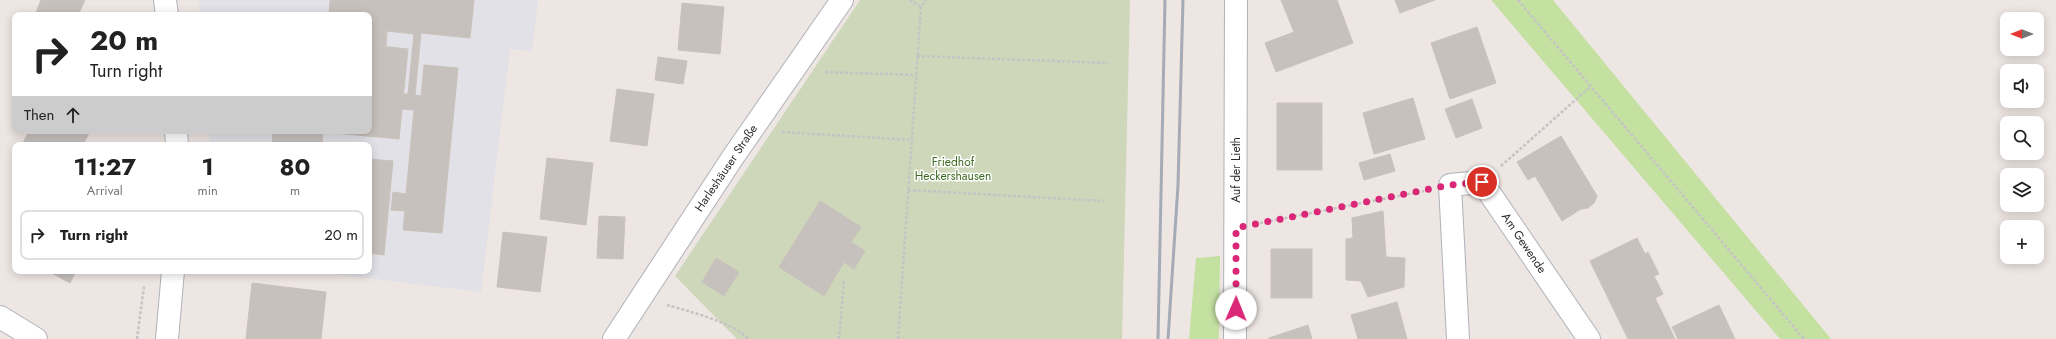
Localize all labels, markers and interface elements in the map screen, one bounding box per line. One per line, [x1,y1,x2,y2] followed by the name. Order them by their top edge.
[2000,12,2044,56] north arrow
[2000,12,2044,264] map controls
[90,20,158,61] text: 20 m
[24,28,76,80] icon: right
[90,58,162,84] text: Turn right
[2000,64,2044,108] button: sound
[24,104,54,126] text: Then
[62,104,84,126] icon: ahead
[2000,116,2044,160] button: search
[690,121,762,215] street label: Harleshäuser Straße
[1227,137,1245,203] street label: Auf der Lieth
[74,149,136,184] text: 11:27
[202,149,214,184] text: 1
[279,149,310,184] text: 80
[915,153,991,185] park label: Friedhof Heckershausen
[1465,165,1499,199] pin
[2000,168,2044,212] button: layers
[1471,171,1493,193] icon: arrive
[87,181,123,200] text: Arrival
[198,181,218,200] text: min
[290,181,300,200] text: m
[1497,209,1551,277] street label: Am Gewende
[2000,220,2044,264] button: +
[26,224,48,246] icon: right
[60,224,128,246] text: Turn right
[324,224,358,246] text: 20 m
[1215,288,1257,330] position arrow

